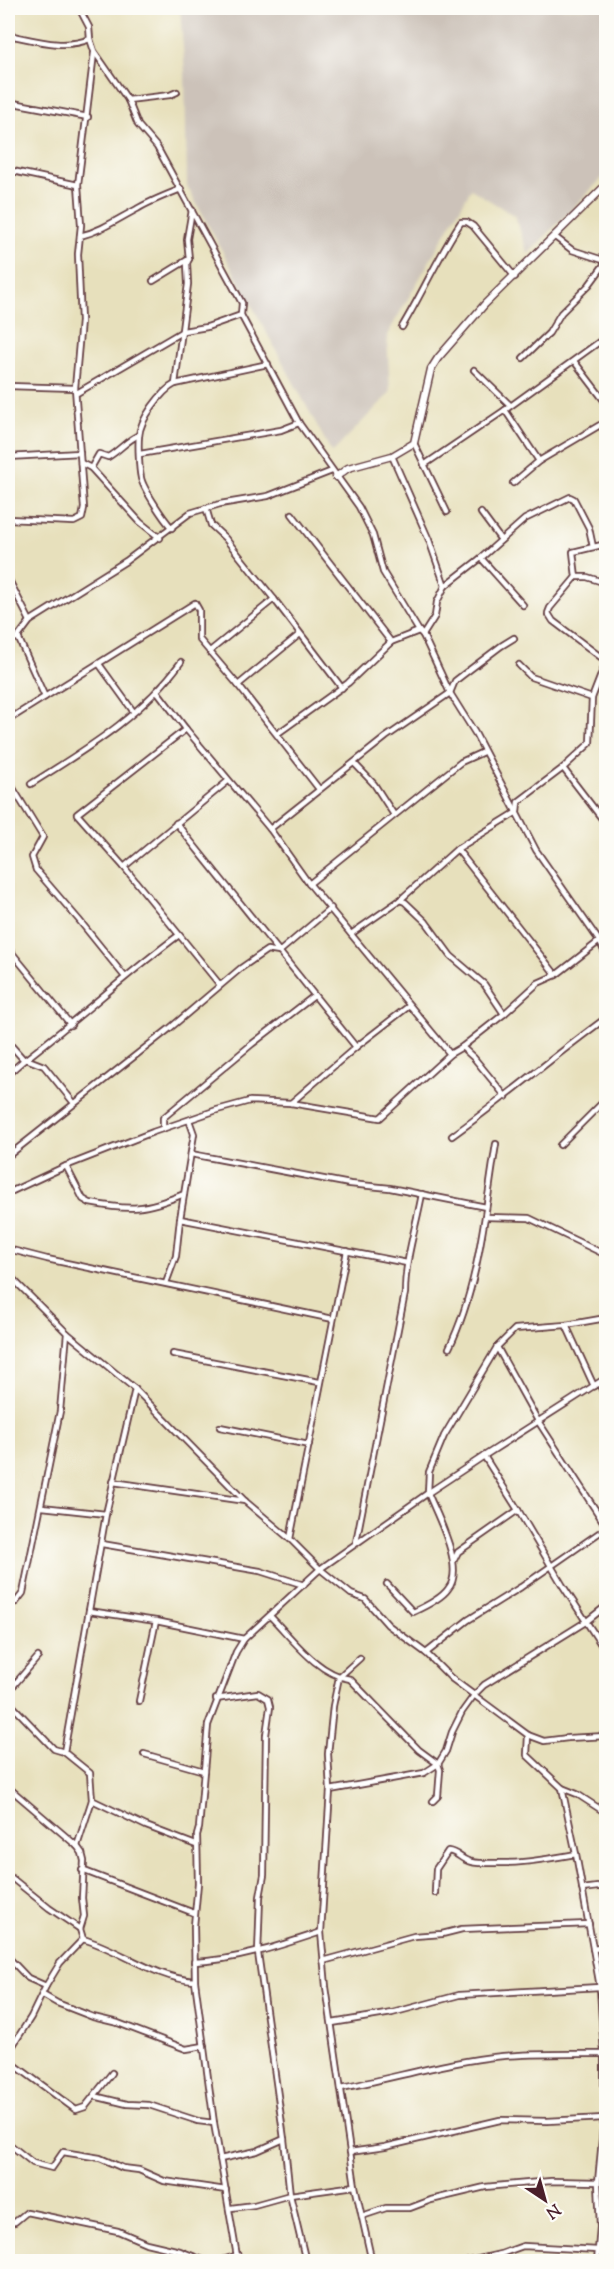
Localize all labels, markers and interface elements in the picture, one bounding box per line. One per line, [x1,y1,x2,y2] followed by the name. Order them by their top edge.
[515,2170,575,2230] north arrow
[540,2197,564,2223] text: N

